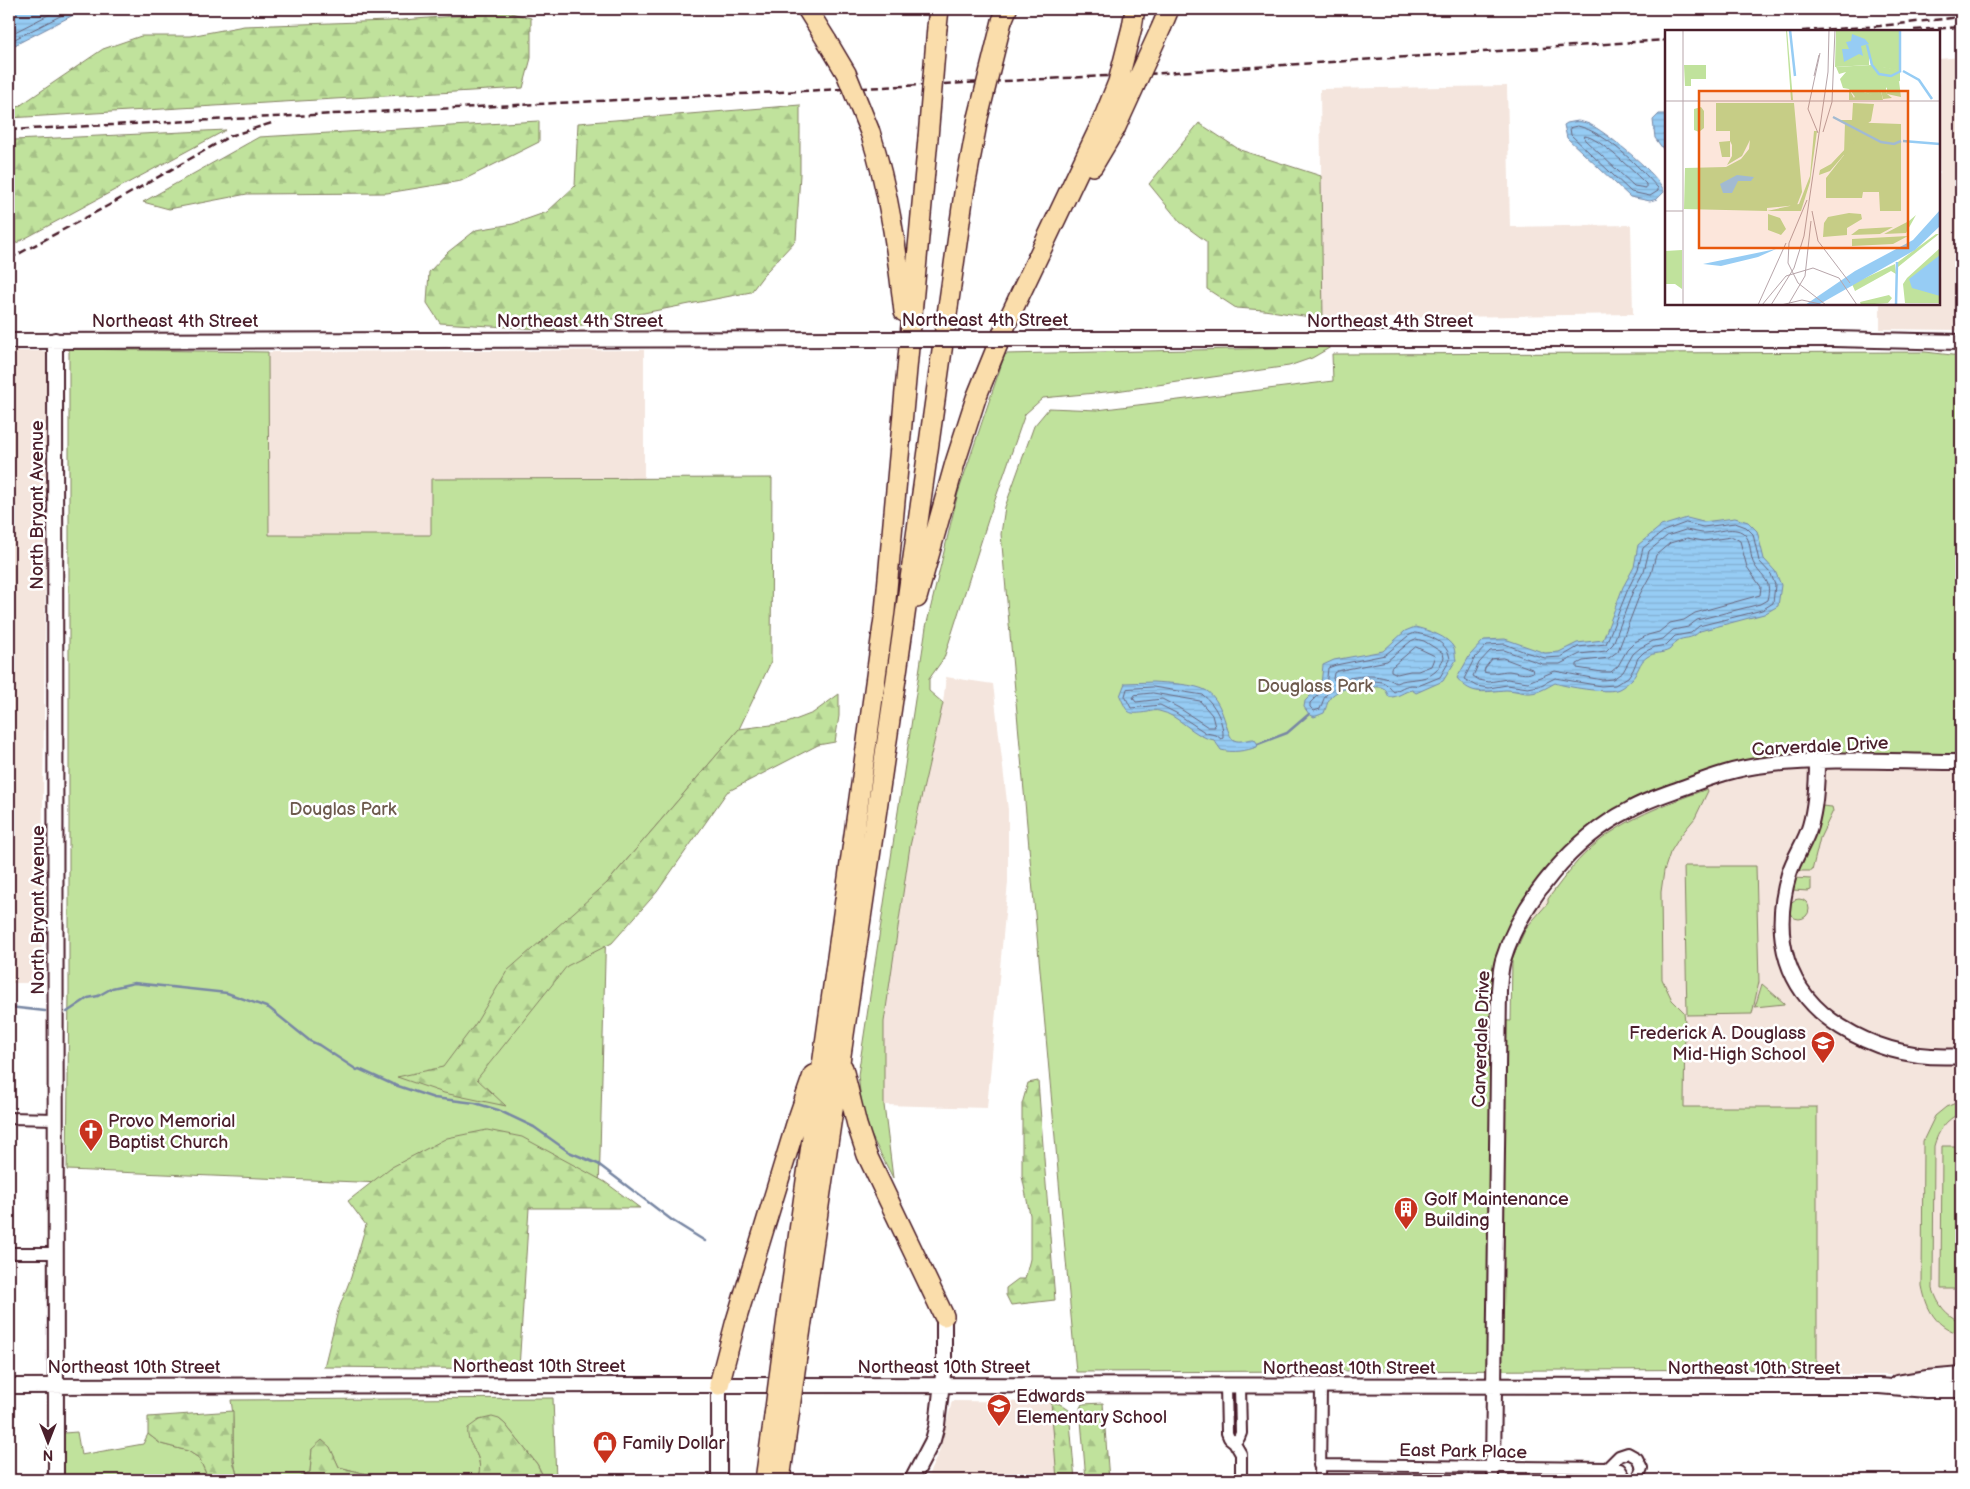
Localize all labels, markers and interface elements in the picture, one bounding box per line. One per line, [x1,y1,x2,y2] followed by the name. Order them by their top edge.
[1665,30,1940,305] inset map
[902,310,1069,331] street label: Northeast 4th Street
[92,311,259,332] street label: Northeast 4th Street
[497,311,664,332] street label: Northeast 4th Street
[1307,311,1474,332] street label: Northeast 4th Street
[27,420,48,590] street label: North Bryant Avenue
[1257,676,1373,697] park label: Douglass Park
[1751,732,1889,761] street label: Carverdale Drive
[289,799,397,820] park label: Douglas Park
[28,825,49,995] street label: North Bryant Avenue
[1469,970,1494,1108] street label: Carverdale Drive
[1629,1023,1806,1065] place label: Frederick A. Douglass Mid-High School
[1810,1030,1836,1064] school or university icon: Frederick A. Douglass Mid-High School
[108,1111,235,1153] place label: Provo Memorial Baptist Church
[78,1118,104,1152] church icon: Provo Memorial Baptist Church
[1424,1189,1569,1231] place label: Golf Maintenance Building
[1393,1196,1419,1230] building icon: Golf Maintenance Building
[452,1356,626,1377] street label: Northeast 10th Street
[47,1357,221,1378] street label: Northeast 10th Street
[857,1357,1031,1378] street label: Northeast 10th Street
[1262,1358,1436,1379] street label: Northeast 10th Street
[1667,1358,1841,1379] street label: Northeast 10th Street
[1016,1386,1167,1428] place label: Edwards Elementary School
[986,1393,1012,1427] school or university icon: Edwards Elementary School
[22,1416,72,1466] north arrow
[592,1430,618,1464] shop icon: Family Dollar
[622,1433,725,1454] place label: Family Dollar
[1399,1440,1527,1463] street label: East Park Place
[43,1446,53,1463] text: N

